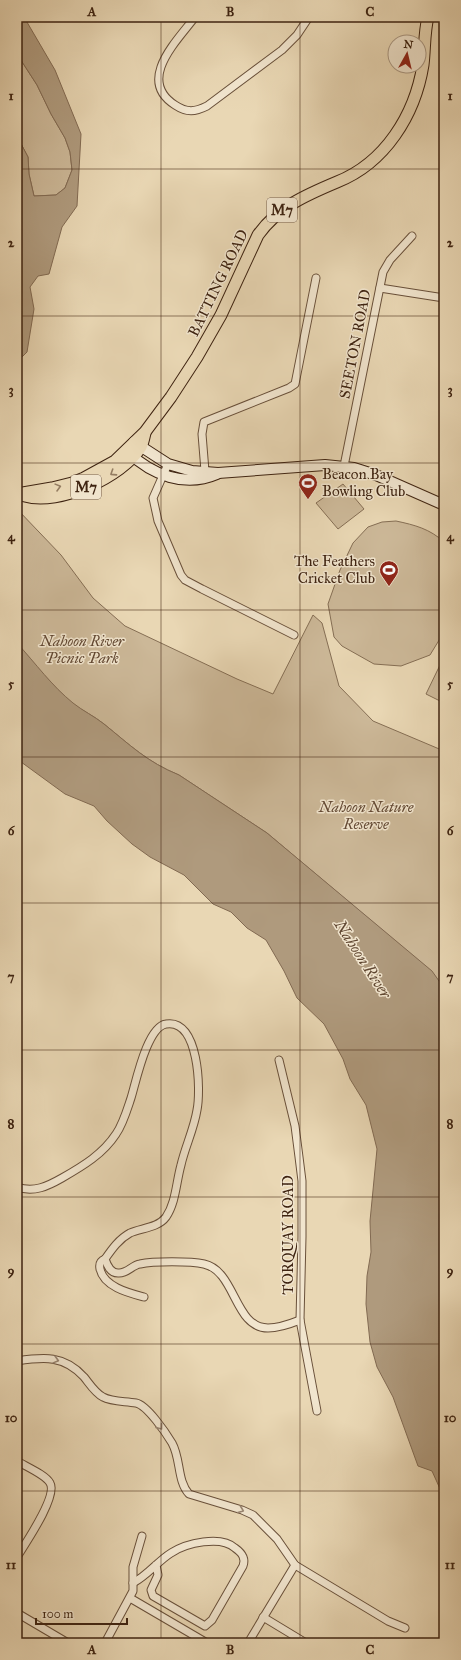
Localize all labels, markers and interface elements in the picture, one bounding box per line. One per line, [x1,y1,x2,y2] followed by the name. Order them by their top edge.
[87,4,97,20] text: A
[226,4,235,20] text: B
[366,4,375,20] text: C
[387,34,427,74] north arrow
[403,38,415,52] text: N
[8,88,14,104] text: 1
[447,88,453,104] text: 1
[267,198,297,222] road number: M7
[184,226,252,340] street label: BATTING ROAD
[8,235,15,251] text: 2
[447,235,454,251] text: 2
[336,288,374,400] street label: SEETON ROAD
[8,382,14,398] text: 3
[447,382,453,398] text: 3
[322,465,405,500] place label: Beacon Bay Bowling Club
[110,468,117,475] one-way arrow
[297,472,319,500] sports icon: Beacon Bay Bowling Club
[71,475,101,499] road number: M7
[54,483,61,492] one-way arrow
[7,529,15,545] text: 4
[446,529,454,545] text: 4
[294,552,375,587] place label: The Feathers Cricket Club
[378,559,400,587] sports icon: The Feathers Cricket Club
[39,632,125,667] park label: Nahoon River Picnic Park
[8,676,15,692] text: 5
[447,676,454,692] text: 5
[318,798,414,833] park label: Nahoon Nature Reserve
[8,823,16,839] text: 6
[447,823,455,839] text: 6
[330,915,396,1003] water label: Nahoon River
[8,969,15,985] text: 7
[447,969,454,985] text: 7
[8,1116,15,1132] text: 8
[447,1116,454,1132] text: 8
[279,1175,297,1295] street label: TORQUAY ROAD
[8,1263,15,1279] text: 9
[447,1263,454,1279] text: 9
[52,1355,59,1363] one-way arrow
[5,1410,18,1426] text: 10
[444,1410,457,1426] text: 10
[155,1422,162,1429] one-way arrow
[238,1505,245,1513] one-way arrow
[6,1557,16,1573] text: 11
[445,1557,455,1573] text: 11
[36,1600,127,1626] scale bar
[42,1607,73,1621] text: 100 m
[87,1642,97,1658] text: A
[226,1642,235,1658] text: B
[366,1642,375,1658] text: C

